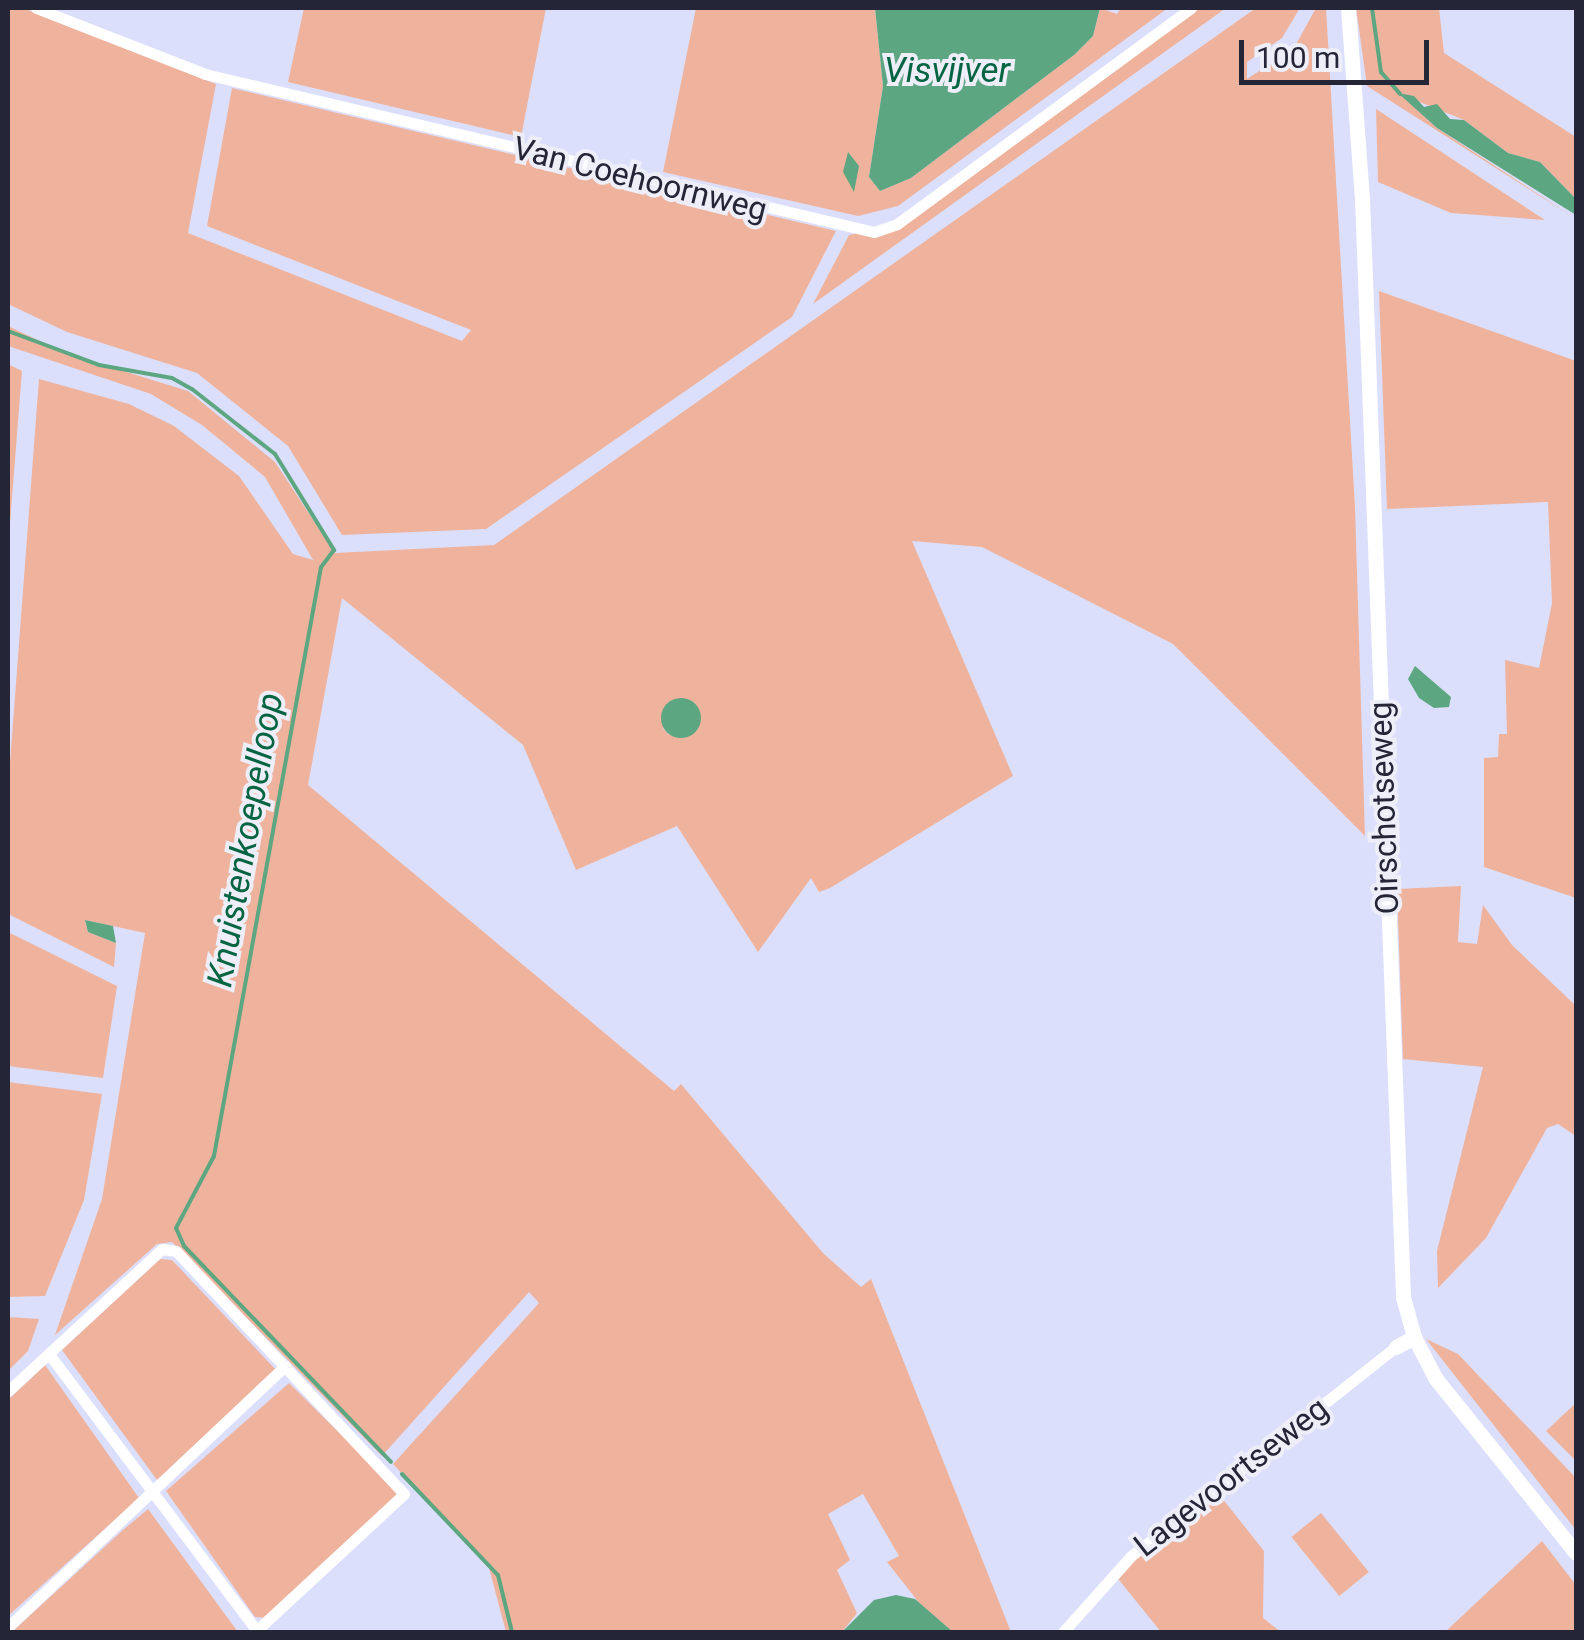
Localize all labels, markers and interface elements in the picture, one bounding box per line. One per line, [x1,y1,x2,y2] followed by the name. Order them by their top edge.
[1244,20,1434,82] scale bar
[1256,40,1340,75] text: 100 m
[884,50,1010,92] water label: Visvijver
[509,129,771,229] street label: Van Coehoornweg
[199,690,293,990] water label: Knuistenkoepelloop
[1361,701,1407,915] street label: Oirschotseweg
[1126,1389,1336,1565] street label: Lagevoortseweg

